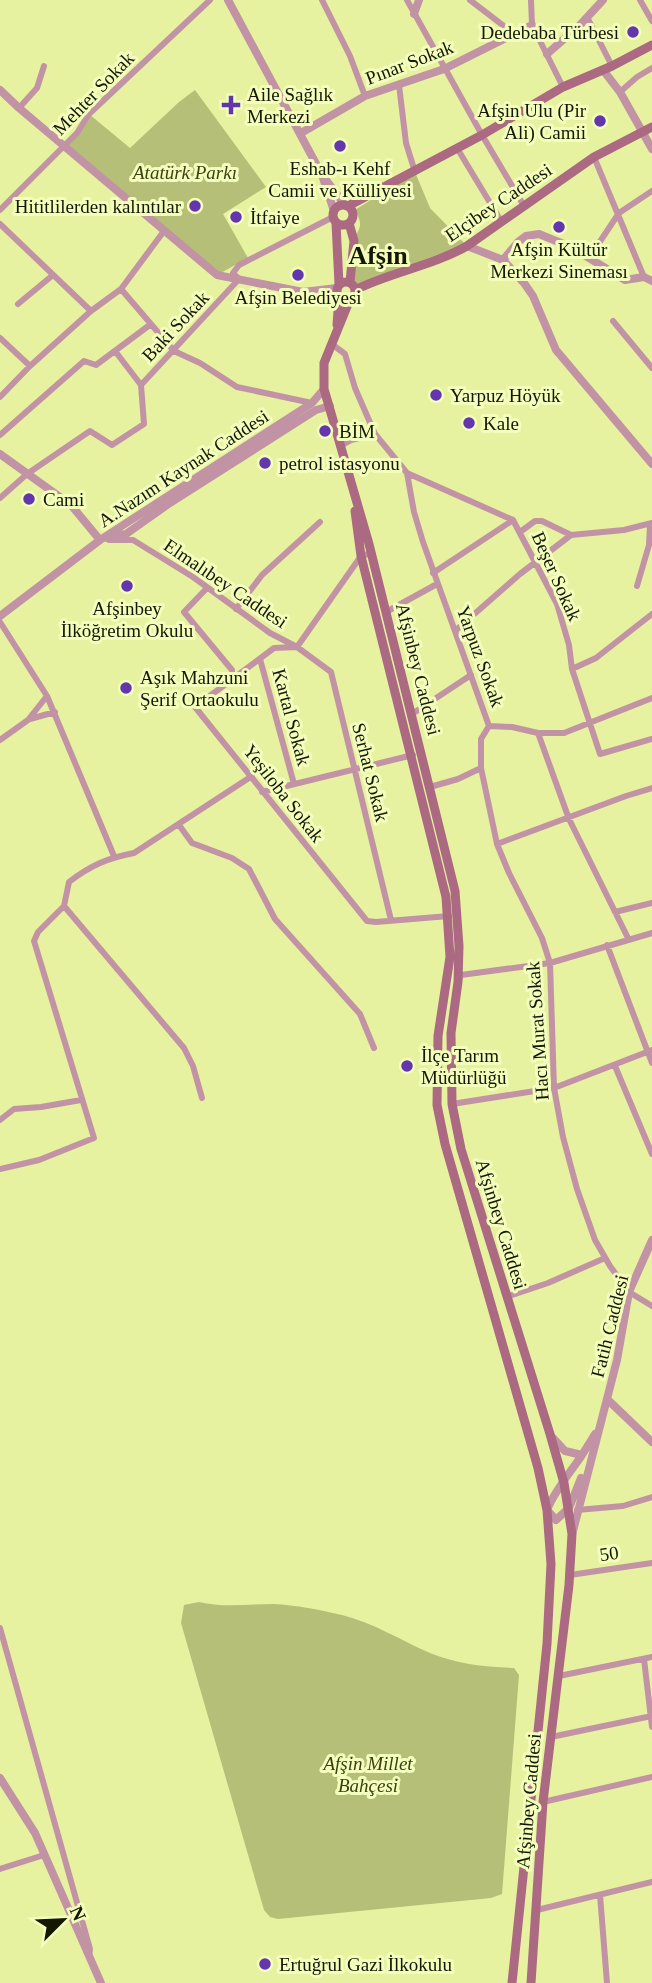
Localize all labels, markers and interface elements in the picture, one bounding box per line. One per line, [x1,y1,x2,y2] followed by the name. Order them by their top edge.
[481,22,619,43] place label: Dedebaba Türbesi
[625,24,641,40] marker: Dedebaba Türbesi
[362,36,457,89] street label: Pınar Sokak
[49,47,138,139] street label: Mehter Sokak
[247,84,334,127] place label: Aile Sağlık Merkezi
[221,95,241,115] marker: Aile Sağlık Merkezi
[477,100,587,144] place label: Afşin Ulu (Pir Ali) Camii
[592,113,608,129] marker: Afşin Ulu (Pir Ali) Camii
[332,138,348,154] marker: Eshab-ı Kehf Camii ve Külliyesi
[268,158,412,201] place label: Eshab-ı Kehf Camii ve Külliyesi
[441,159,556,246] street label: Elçibey Caddesi
[131,162,237,183] park label: Atatürk Parkı
[15,196,182,217] place label: Hititlilerden kalıntılar
[187,198,203,214] marker: Hititlilerden kalıntılar
[250,207,300,228] place label: İtfaiye
[228,209,244,225] marker: İtfaiye
[551,219,567,235] marker: Afşin Kültür Merkezi Sineması
[490,239,628,282] place label: Afşin Kültür Merkezi Sineması
[348,241,408,270] district label: Afşin
[290,267,306,283] marker: Afşin Belediyesi
[138,287,213,366] street label: Baki Sokak
[234,287,362,308] place label: Afşin Belediyesi
[450,385,561,406] place label: Yarpuz Höyük
[428,387,444,403] marker: Yarpuz Höyük
[94,405,272,531] street label: A.Nazım Kaynak Caddesi
[483,413,519,434] place label: Kale
[461,415,477,431] marker: Kale
[339,421,375,442] place label: BİM
[317,423,333,439] marker: BİM
[279,453,400,474] place label: petrol istasyonu
[257,455,273,471] marker: petrol istasyonu
[43,489,84,510] place label: Cami
[21,491,37,507] marker: Cami
[528,528,586,625] street label: Beşer Sokak
[160,534,291,632] street label: Elmalıbey Caddesi
[119,578,135,594] marker: Afşinbey İlköğretim Okulu
[61,598,194,641] place label: Afşinbey İlköğretim Okulu
[392,601,445,737] street label: Afşinbey Caddesi
[452,603,509,710] street label: Yarpuz Sokak
[268,666,315,768] street label: Kartal Sokak
[140,667,259,710] place label: Aşık Mahzuni Şerif Ortaokulu
[118,680,134,696] marker: Aşık Mahzuni Şerif Ortaokulu
[348,721,393,824] street label: Serhat Sokak
[239,740,328,847] street label: Yeşiloba Sokak
[522,960,553,1101] street label: Hacı Murat Sokak
[421,1045,507,1088] place label: İlçe Tarım Müdürlüğü
[399,1058,415,1074] marker: İlçe Tarım Müdürlüğü
[472,1156,531,1292] street label: Afşinbey Caddesi
[587,1273,632,1380] street label: Fatih Caddesi
[598,1542,620,1565] street label: 50
[512,1733,545,1870] street label: Afşinbey Caddesi
[321,1753,413,1796] park label: Afşin Millet Bahçesi
[28,1885,98,1955] north arrow
[66,1903,91,1924] text: N
[279,1954,453,1975] place label: Ertuğrul Gazi İlkokulu
[257,1956,273,1972] marker: Ertuğrul Gazi İlkokulu

